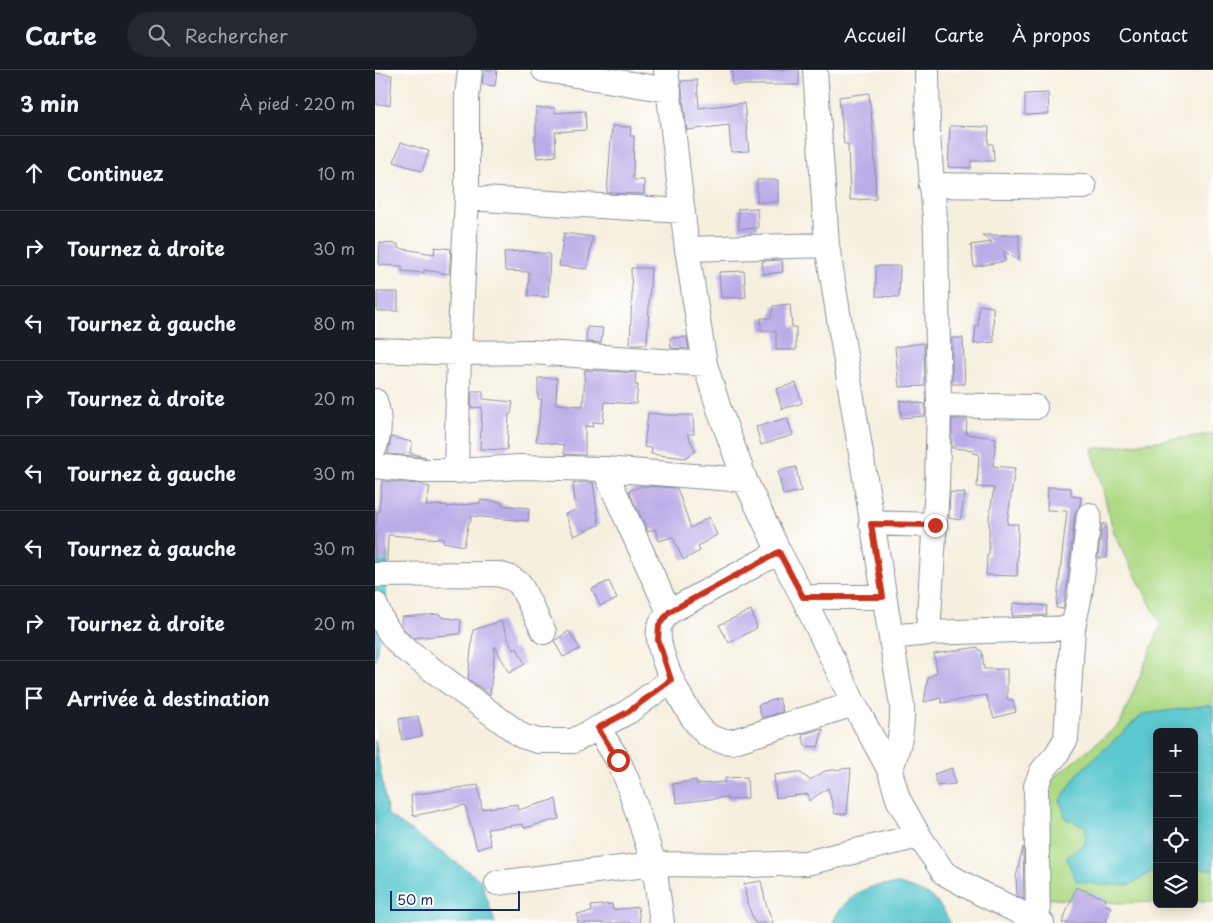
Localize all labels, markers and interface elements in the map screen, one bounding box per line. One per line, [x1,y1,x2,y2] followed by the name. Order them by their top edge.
[127,12,477,57] search box
[25,17,97,53] text: Carte
[145,21,173,49] icon: search
[185,21,288,49] text: Rechercher
[844,21,906,48] text: Accueil
[934,21,984,48] text: Carte
[1012,21,1090,48] text: À propos
[1118,21,1188,48] text: Contact
[20,87,79,119] text: 3 min
[239,91,355,115] text: À pied · 220 m
[20,159,48,187] icon: ahead
[67,159,164,187] text: Continuez
[318,161,355,185] text: 10 m
[20,234,48,262] icon: right
[67,234,225,262] text: Tournez à droite
[313,236,355,260] text: 30 m
[20,309,48,337] icon: left
[67,309,236,337] text: Tournez à gauche
[313,311,355,335] text: 80 m
[20,384,48,412] icon: right
[67,384,225,412] text: Tournez à droite
[314,386,355,410] text: 20 m
[20,459,48,487] icon: left
[67,459,236,487] text: Tournez à gauche
[313,461,355,485] text: 30 m
[924,514,947,537] route end
[20,534,48,562] icon: left
[67,534,236,562] text: Tournez à gauche
[313,536,355,560] text: 30 m
[20,609,48,637] icon: right
[67,609,225,637] text: Tournez à droite
[314,611,355,635] text: 20 m
[20,684,48,712] icon: arrive
[67,684,270,712] text: Arrivée à destination
[1153,728,1198,908] map controls
[1153,728,1198,773] button: +
[607,749,630,772] route start
[1153,773,1198,818] button: −
[1153,818,1198,863] button: locate
[1153,863,1198,908] button: layers
[390,888,520,911] scale bar
[397,889,433,910] text: 50 m

